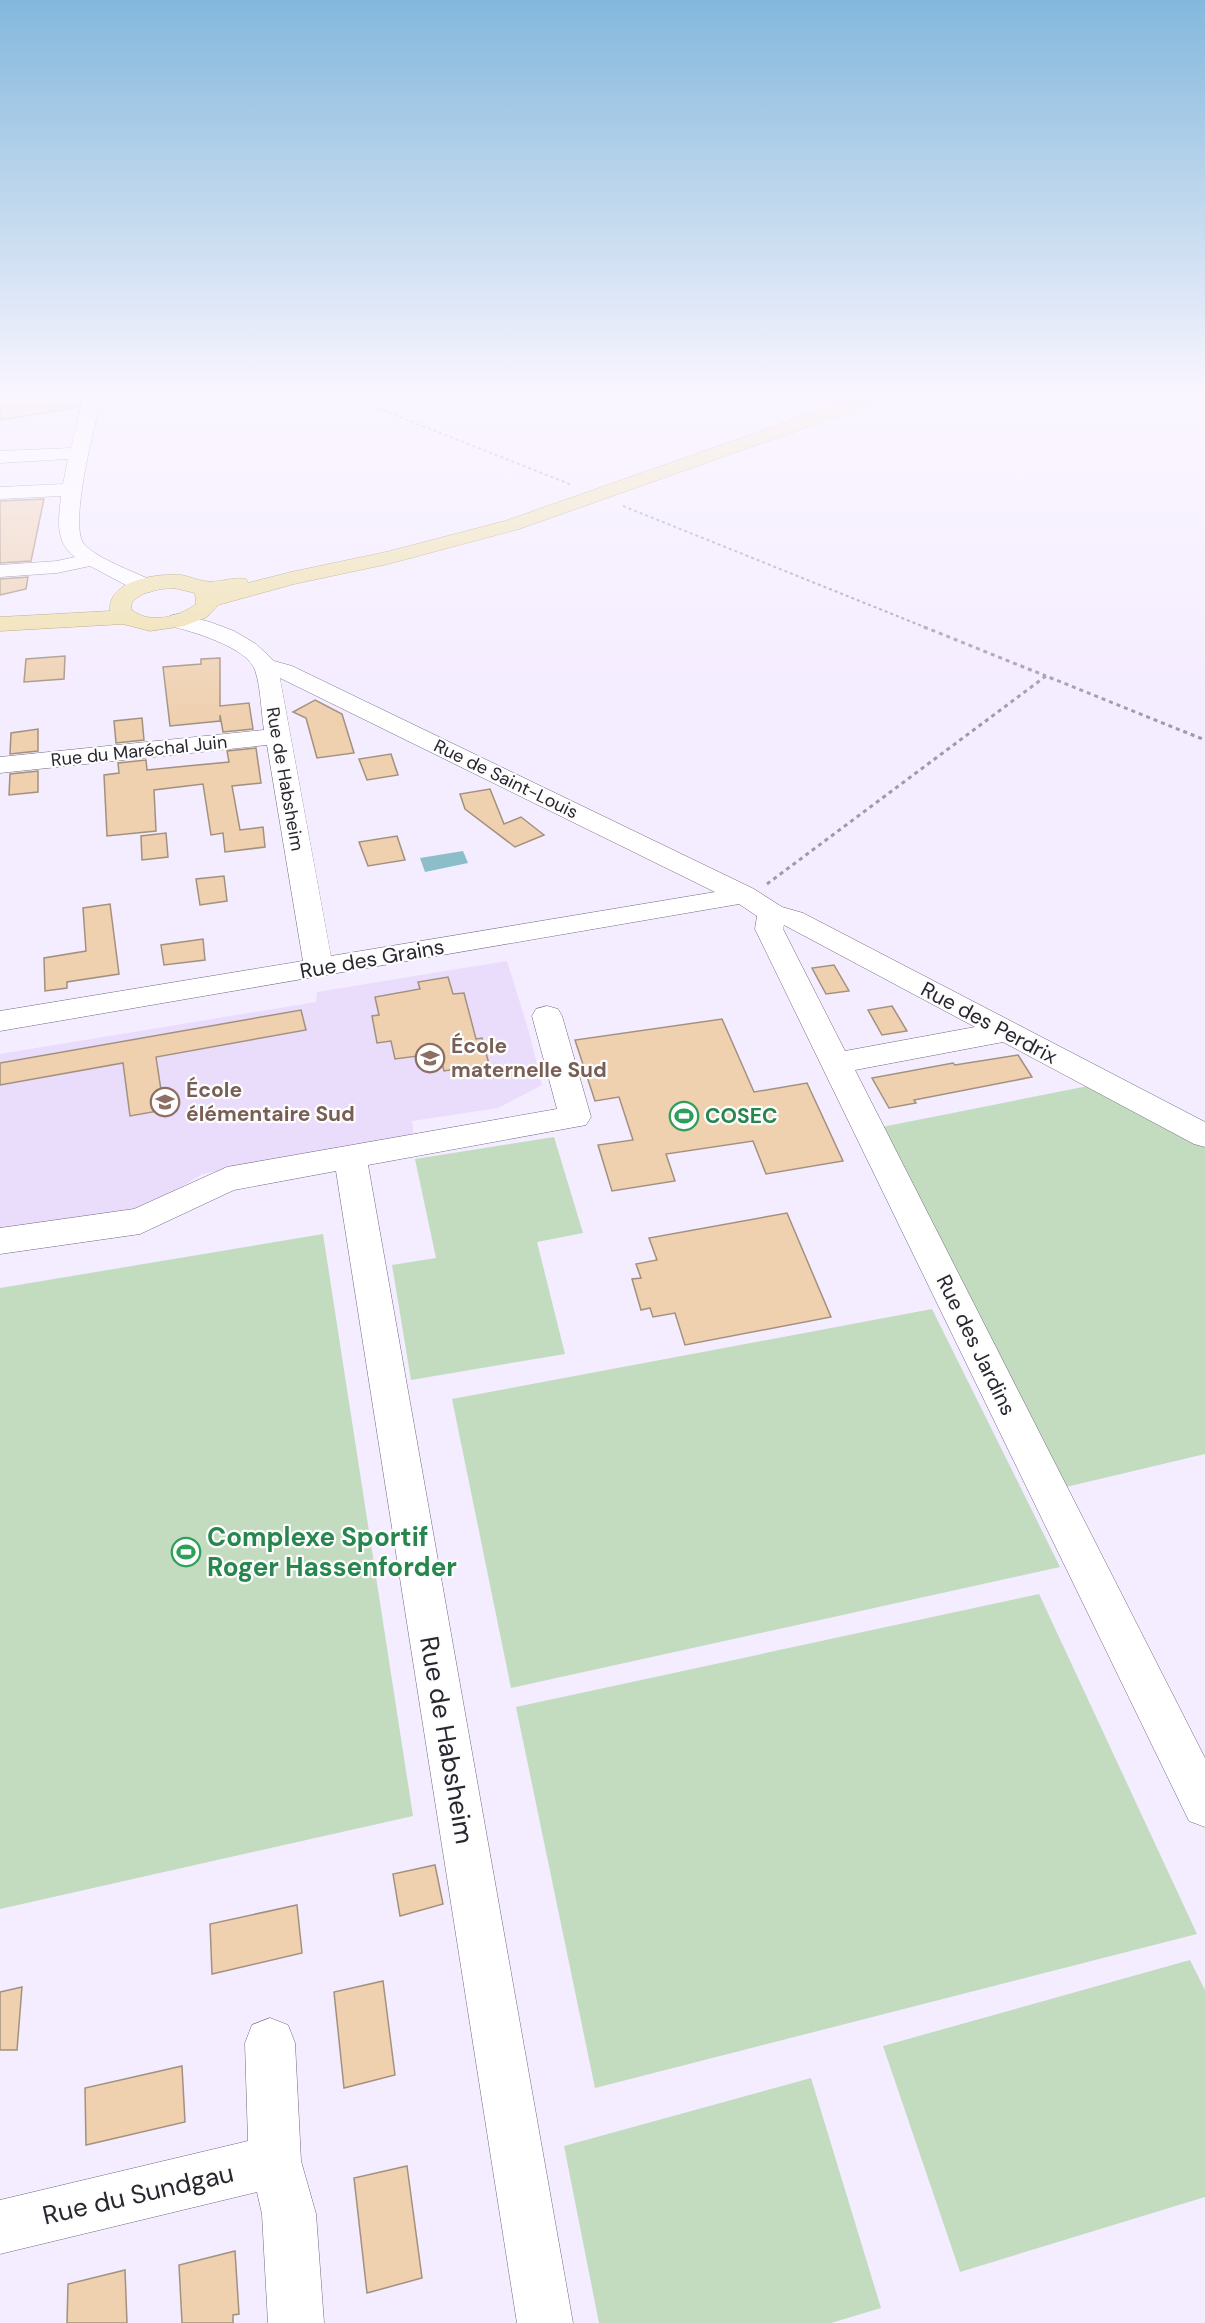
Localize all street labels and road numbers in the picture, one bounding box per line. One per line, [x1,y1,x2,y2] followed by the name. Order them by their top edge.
[261,705,309,853] street label: Rue de Habsheim
[50,730,228,772] street label: Rue du Maréchal Juin
[430,734,582,824] street label: Rue de Saint-Louis
[298,933,446,985] street label: Rue des Grains
[916,975,1062,1071] street label: Rue des Perdrix
[930,1270,1022,1420] street label: Rue des Jardins
[412,1633,482,1847] street label: Rue de Habsheim
[39,2156,237,2232] street label: Rue du Sundgau

